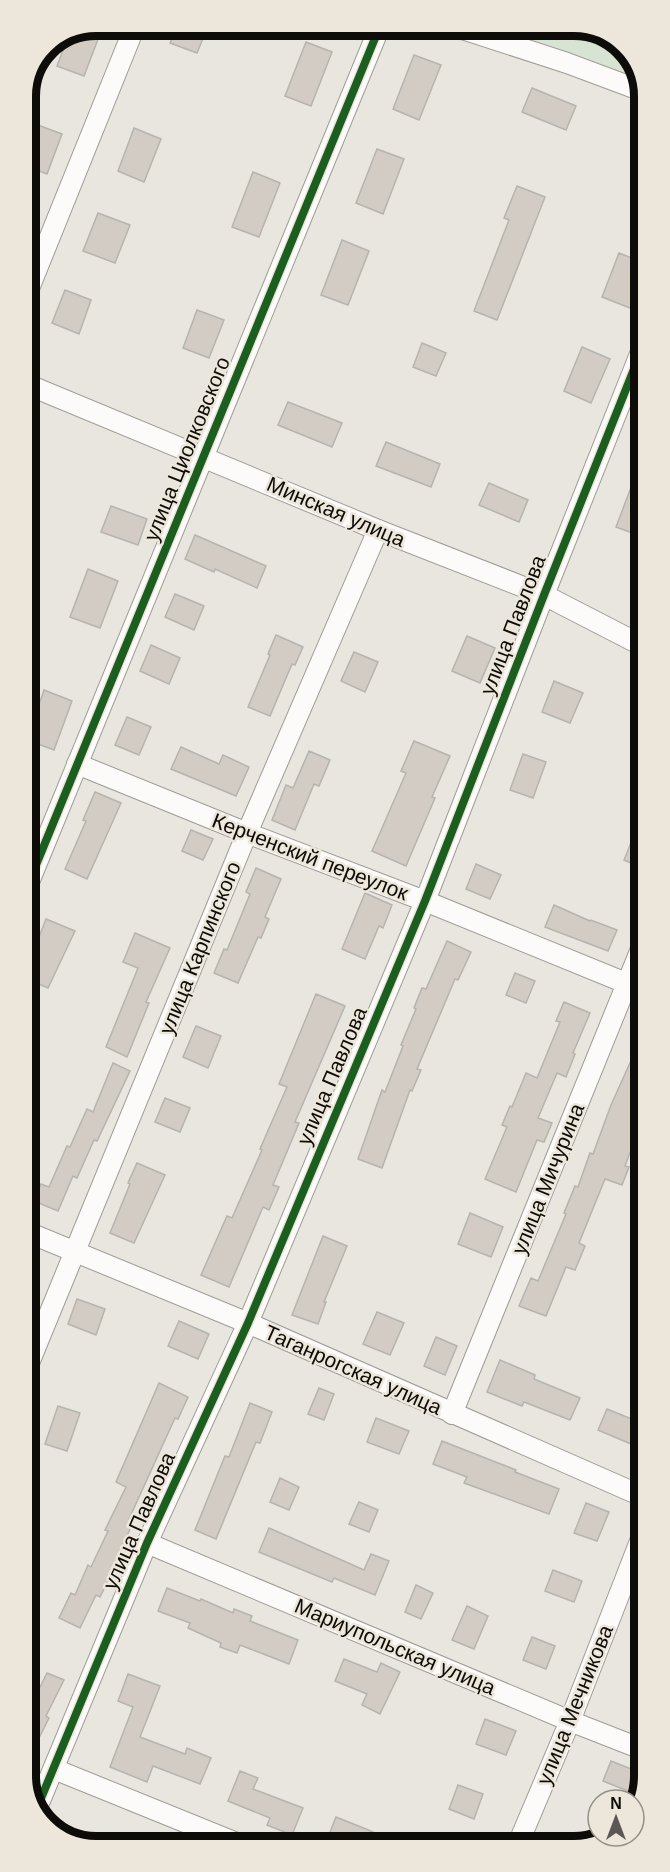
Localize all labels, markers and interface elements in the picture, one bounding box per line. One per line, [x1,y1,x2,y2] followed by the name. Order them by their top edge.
[139,353,234,544] street label: улица Циолковского
[264,472,409,551] street label: Минская улица
[475,551,550,698] street label: улица Павлова
[209,809,412,905] street label: Керченский переулок
[154,858,245,1038] street label: улица Карпинского
[292,1003,371,1148] street label: улица Павлова
[507,1100,588,1258] street label: улица Мичурина
[261,1320,446,1419] street label: Таганрогская улица
[98,1448,179,1593] street label: улица Павлова
[291,1594,499,1699] street label: Мариупольская улица
[532,1621,617,1788] street label: улица Мечникова
[586,1788,646,1848] north arrow
[610,1795,622,1812] text: N

